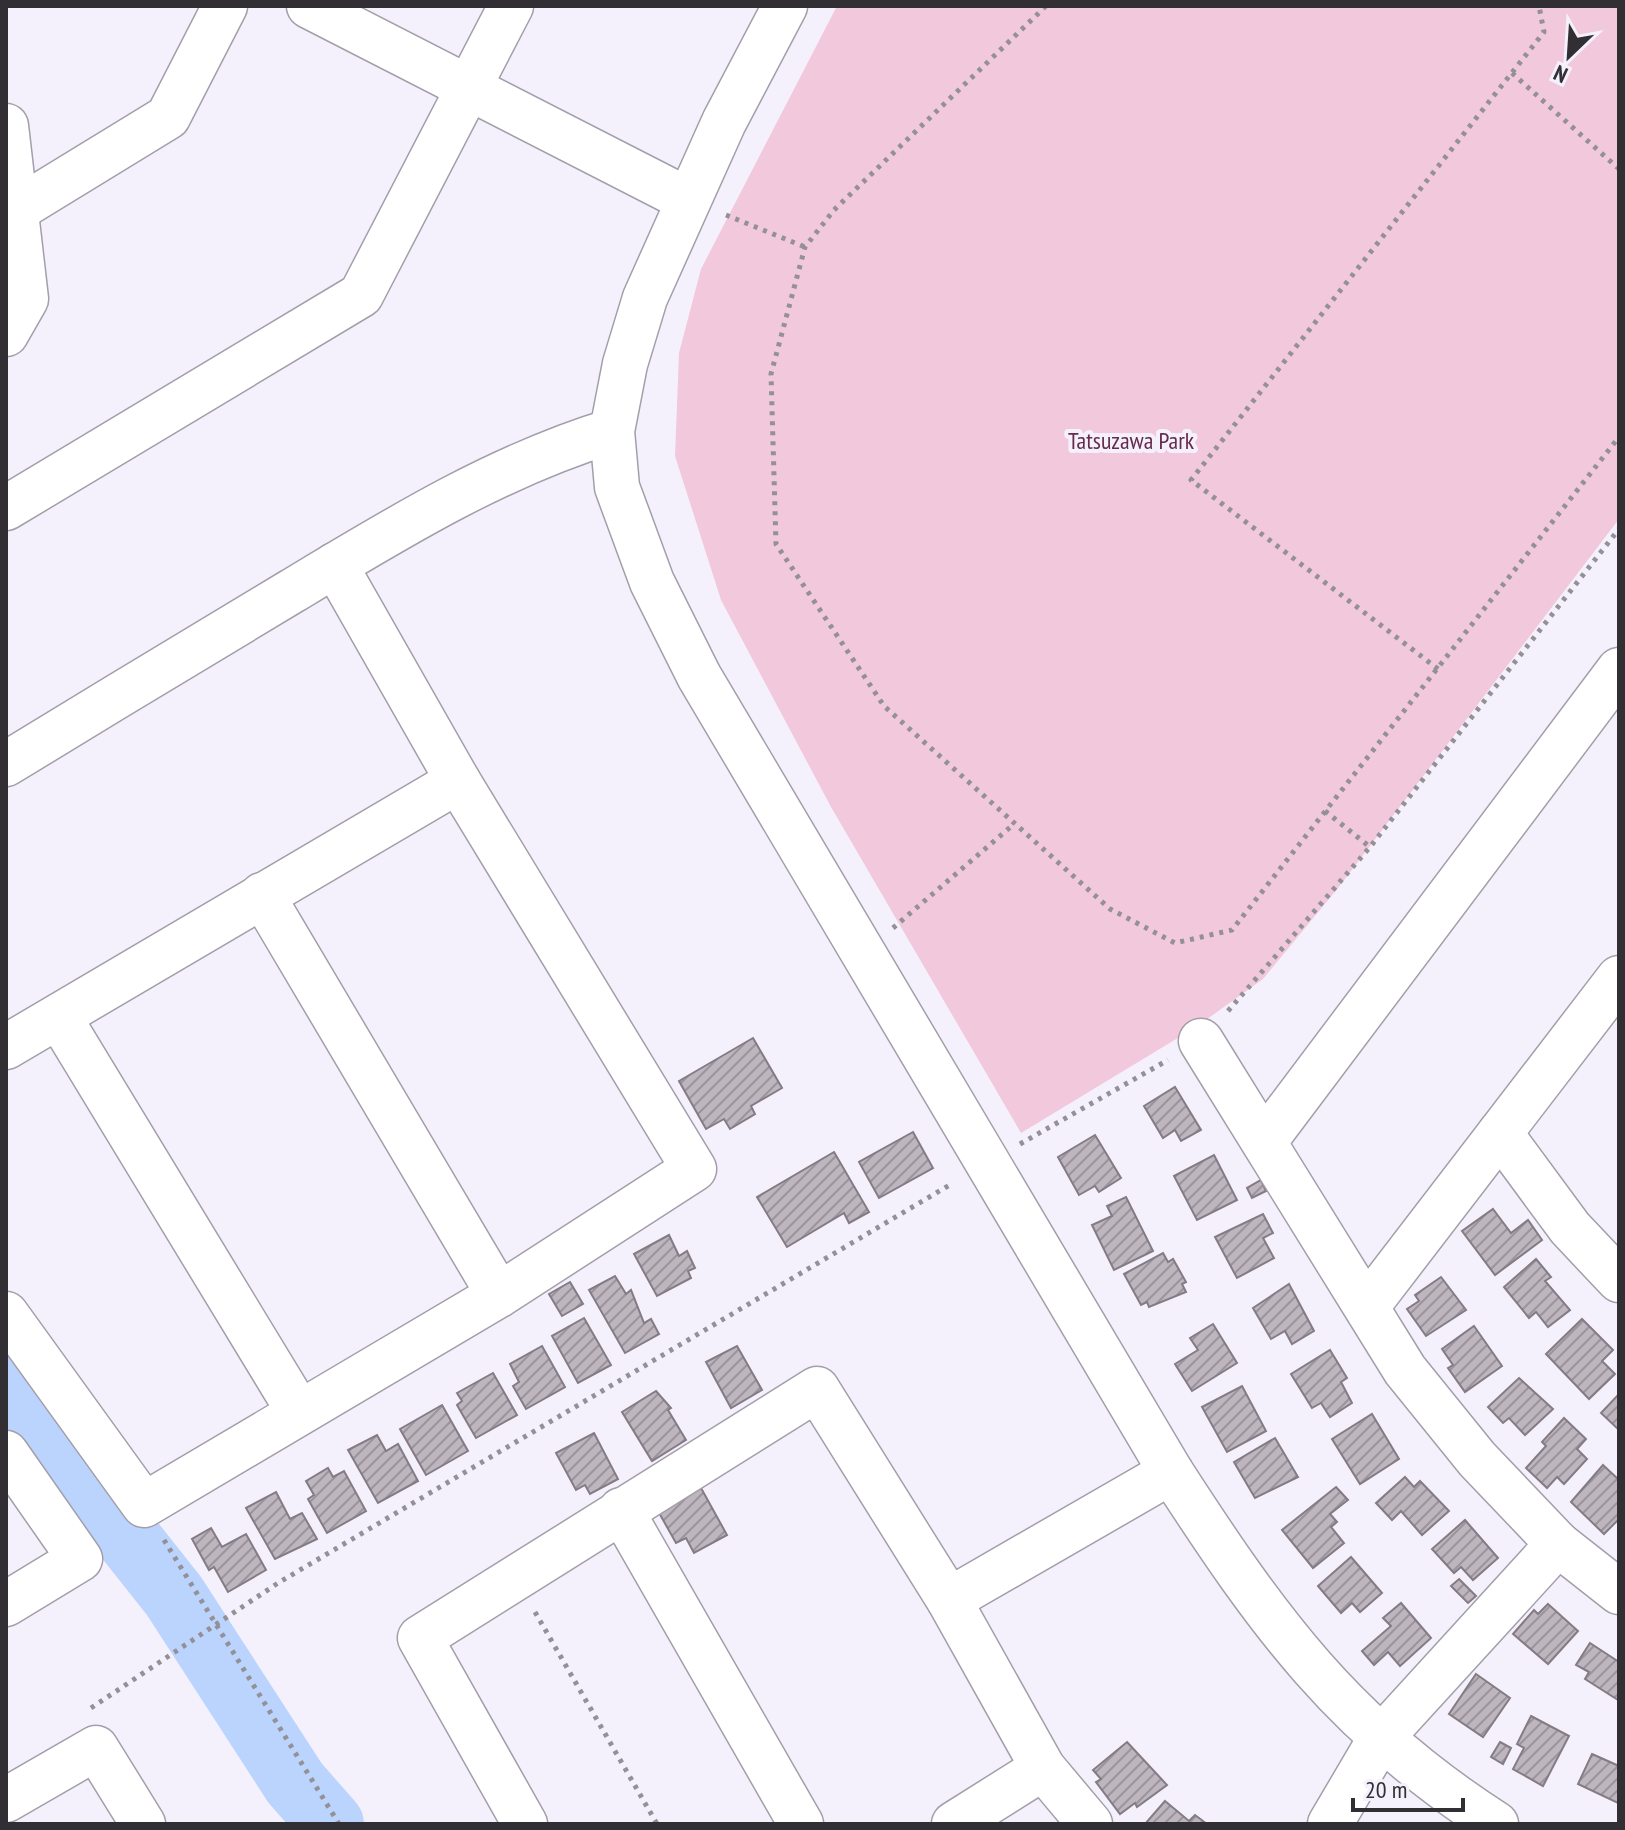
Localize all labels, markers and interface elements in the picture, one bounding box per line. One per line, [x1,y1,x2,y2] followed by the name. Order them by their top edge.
[1529,16,1609,96] north arrow
[1549,59,1572,89] text: N
[1068,425,1195,456] park label: Tatsuzawa Park
[1353,1762,1463,1812] scale bar
[1365,1774,1407,1805] text: 20 m

